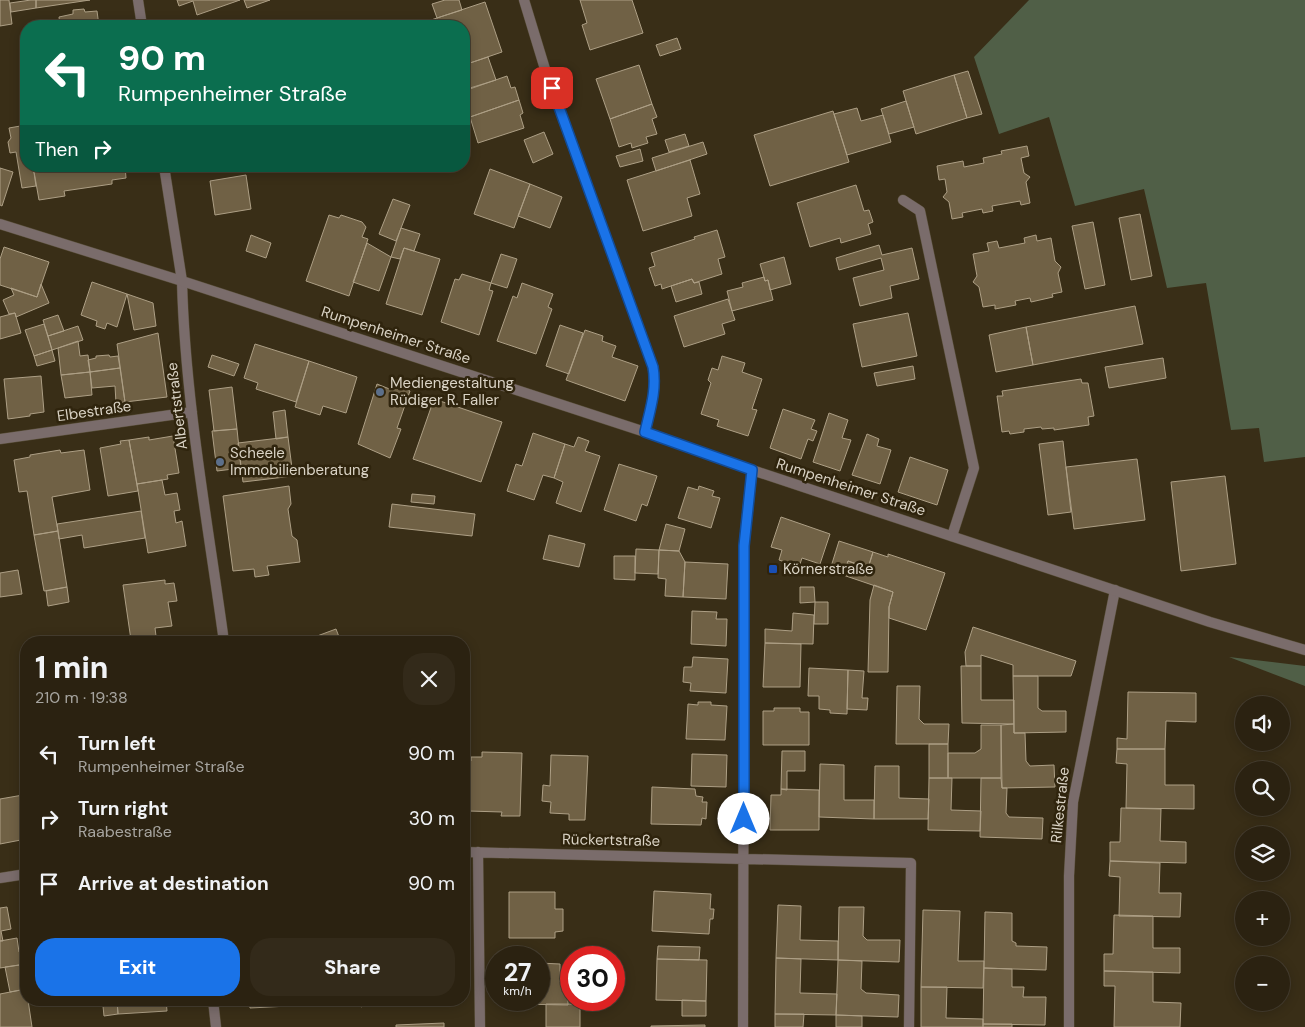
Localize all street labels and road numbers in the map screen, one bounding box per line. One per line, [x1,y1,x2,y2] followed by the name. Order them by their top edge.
[319,301,473,369] street label: Rumpenheimer Straße
[162,361,192,451] street label: Albertstraße
[56,396,132,426] street label: Elbestraße
[774,453,928,521] street label: Rumpenheimer Straße
[1046,766,1074,844] street label: Rilkestraße
[562,829,660,851] street label: Rückertstraße

